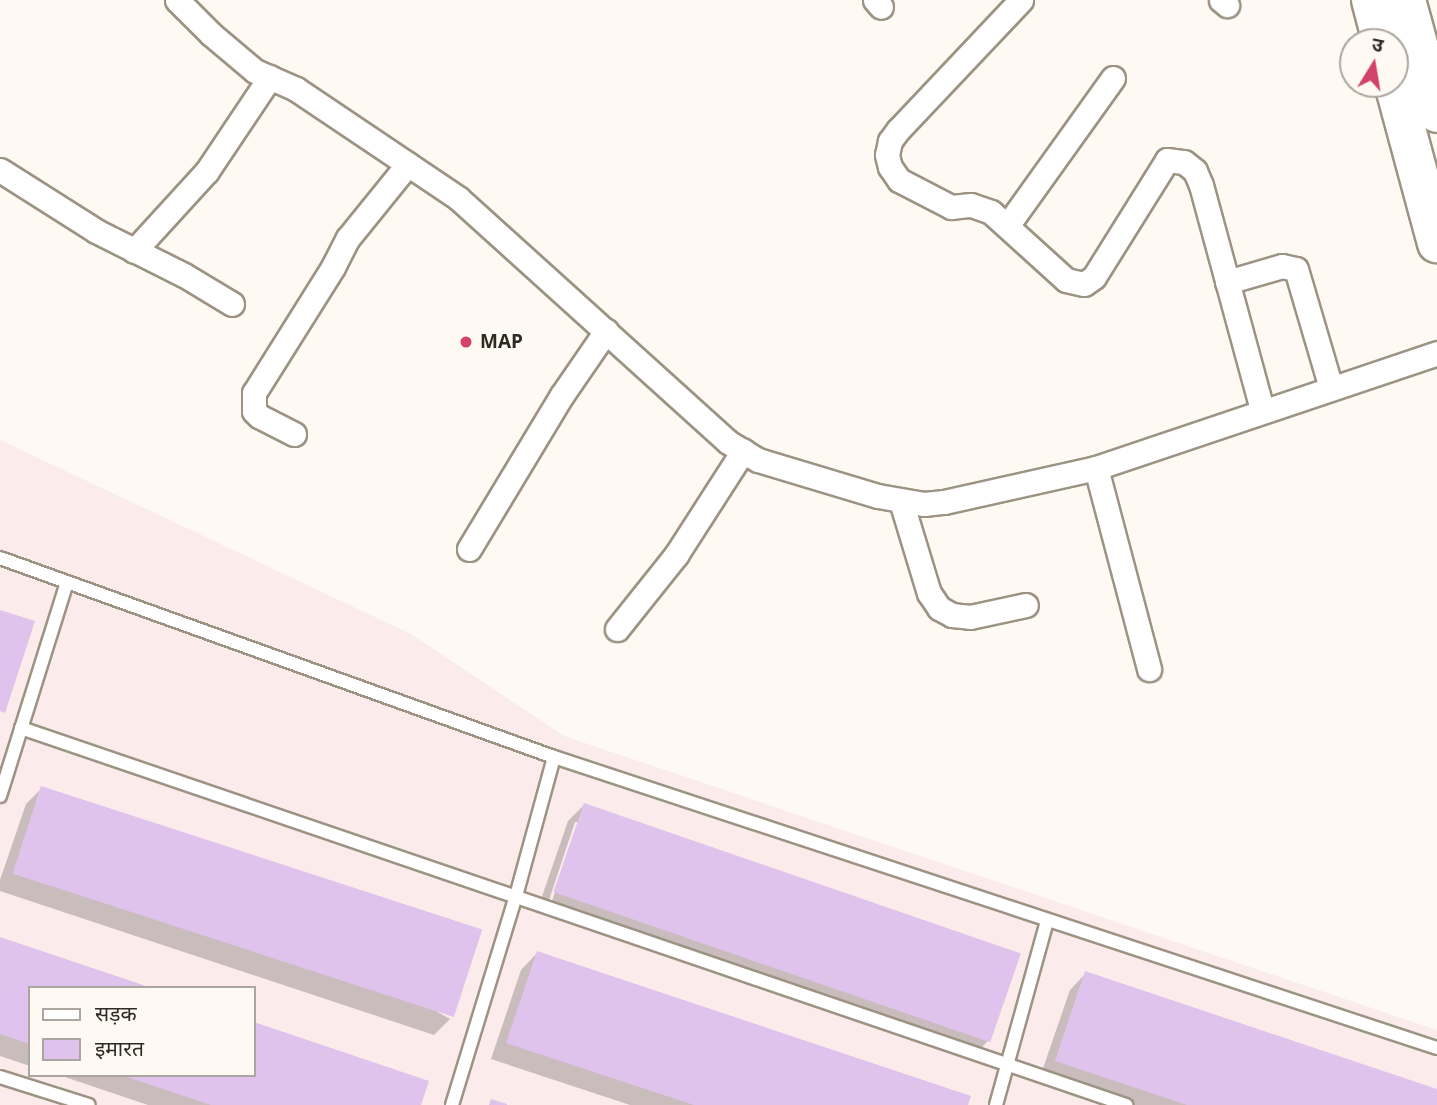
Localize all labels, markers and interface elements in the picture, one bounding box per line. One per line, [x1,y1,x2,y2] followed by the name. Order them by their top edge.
[1339,28,1409,98] north arrow
[1370,31,1386,58] text: उ
[480,331,523,353] place label: MAP
[458,334,474,350] marker: MAP
[28,986,256,1077] legend
[95,999,137,1027] text: सड़क
[95,1034,144,1062] text: इमारत

